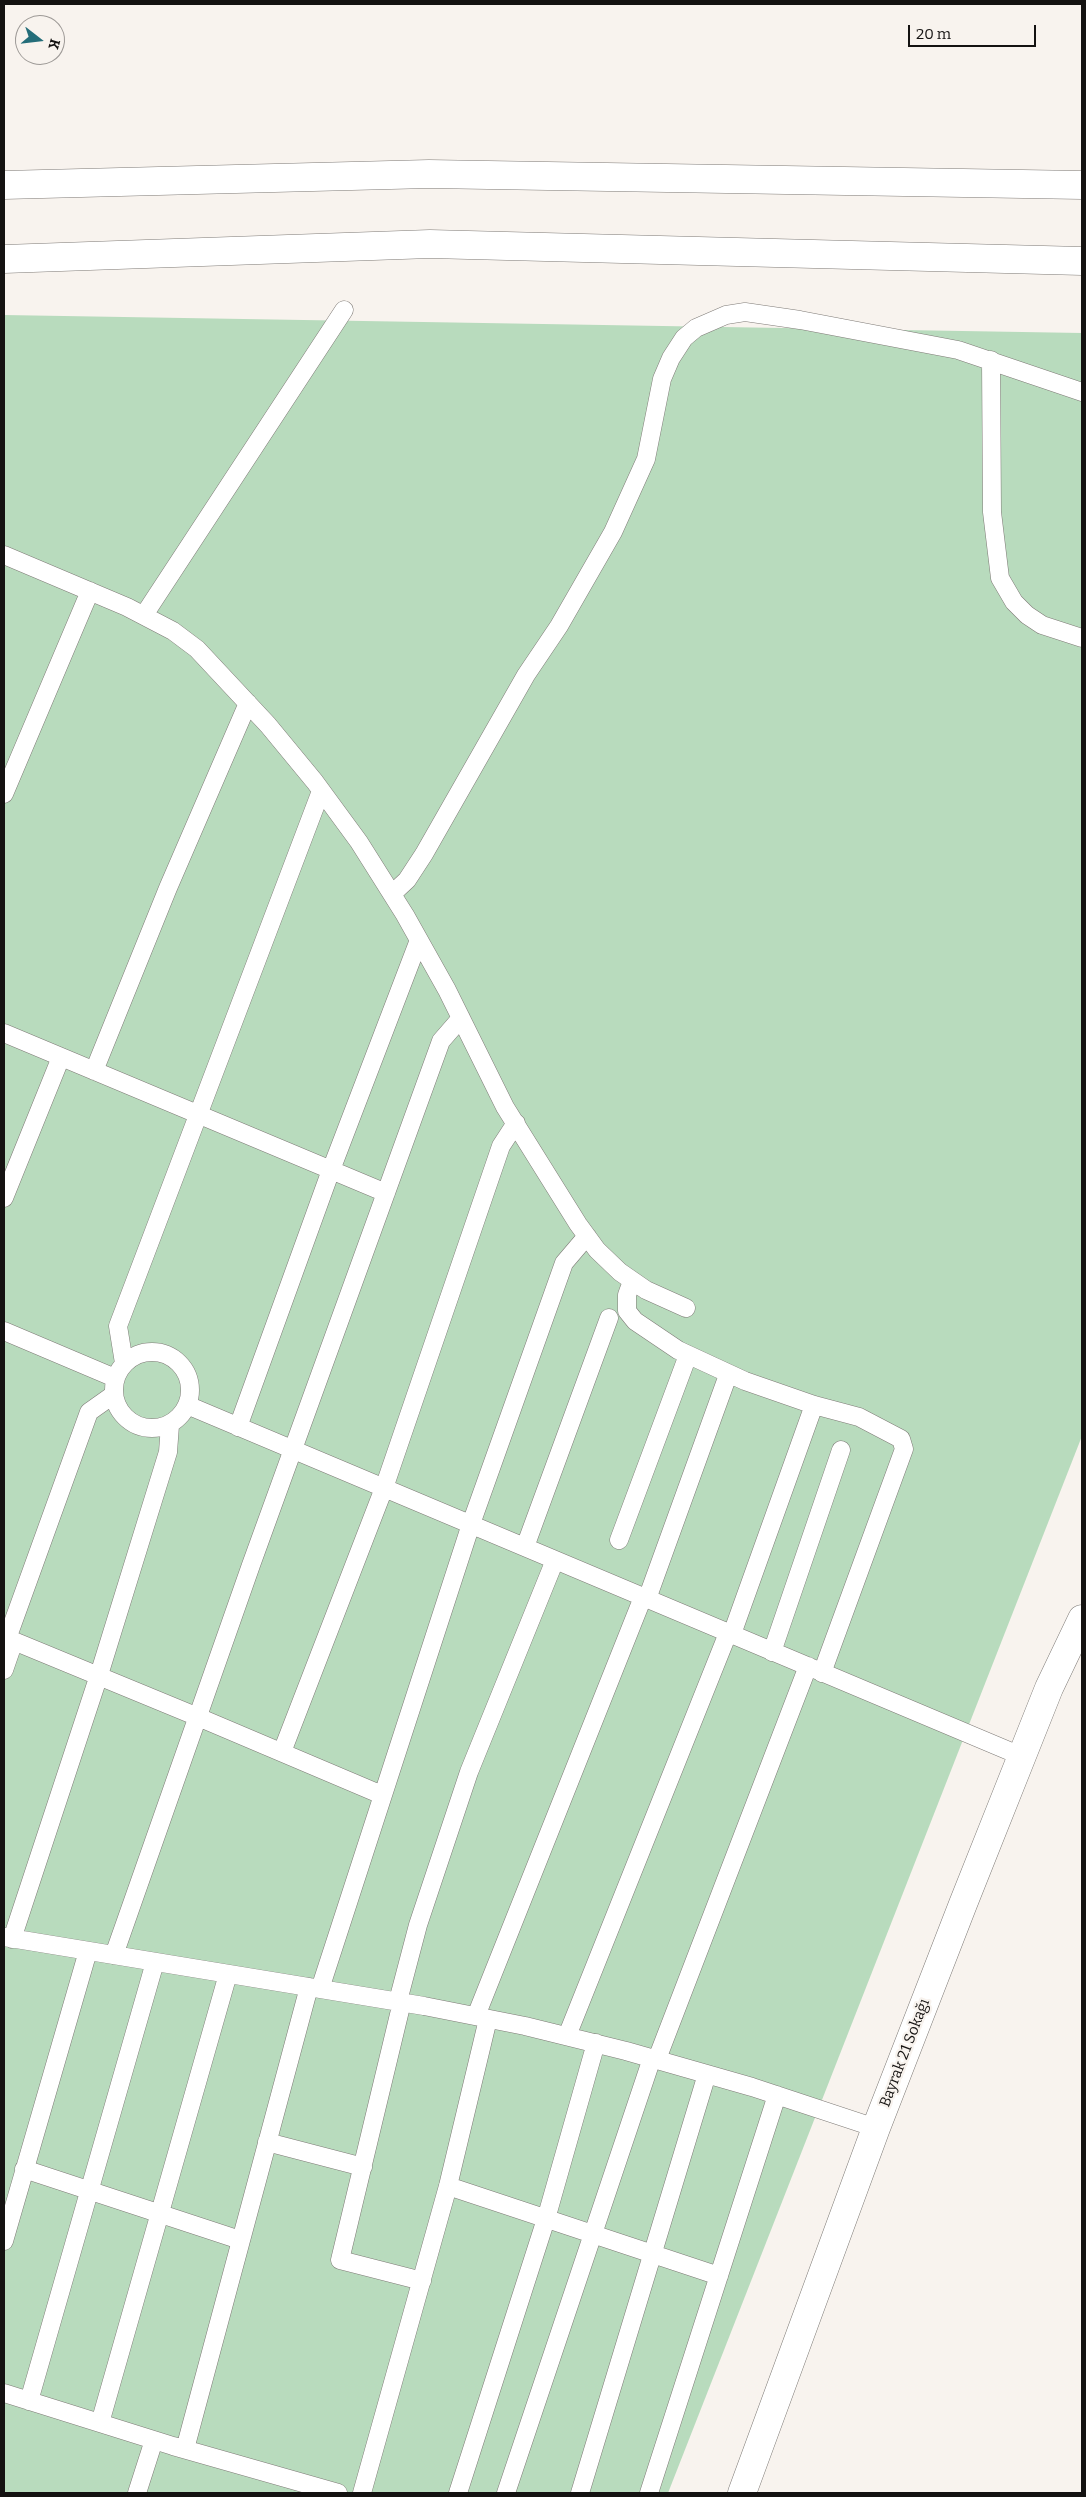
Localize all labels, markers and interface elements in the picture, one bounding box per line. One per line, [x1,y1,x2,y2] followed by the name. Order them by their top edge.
[15,15,65,65] north arrow
[911,15,1038,47] scale bar
[916,25,951,43] text: 20 m
[44,37,63,51] text: K
[876,1996,934,2110] street label: Bayrak 21 Sokağı

